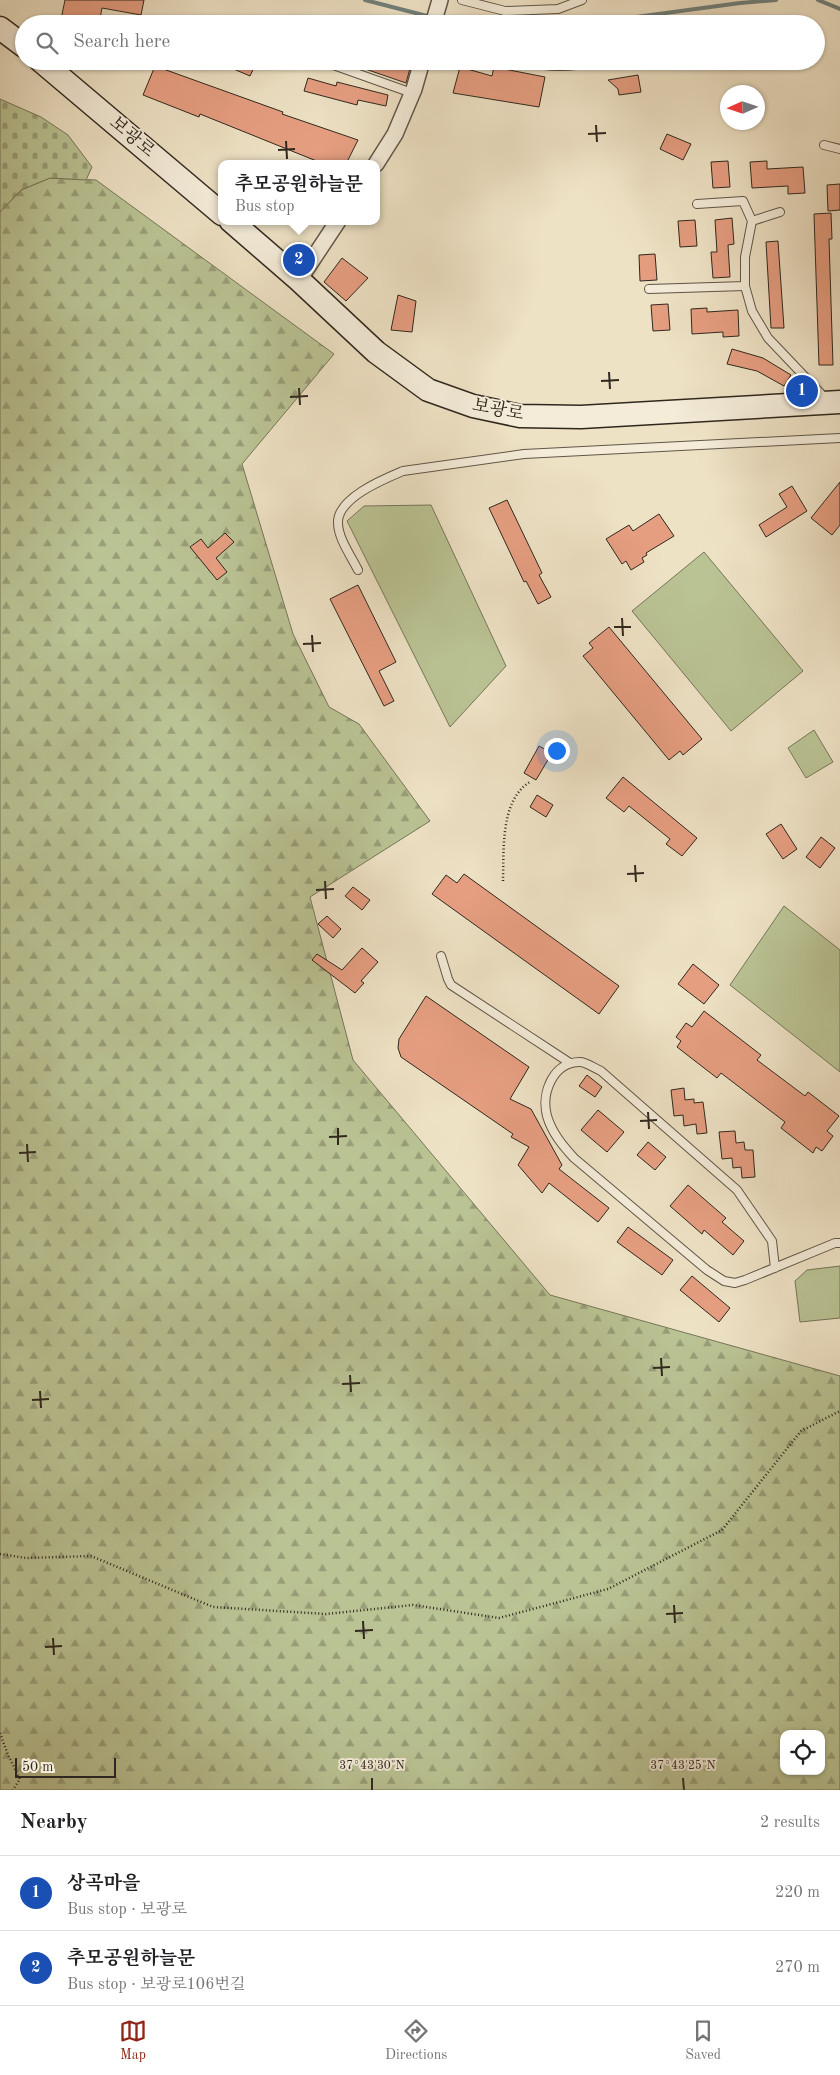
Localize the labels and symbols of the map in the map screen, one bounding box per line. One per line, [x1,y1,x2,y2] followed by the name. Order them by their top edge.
[720,85,765,130] north arrow
[106,113,158,161] street label: 보광로
[283,241,315,279] pin: 2
[786,372,818,410] pin: 1
[471,395,526,424] street label: 보광로
[544,738,570,764] your location
[15,1755,116,1778] scale bar
[650,1759,716,1772] text: 37°43'25"N
[339,1760,405,1772] text: 37°43'30"N

